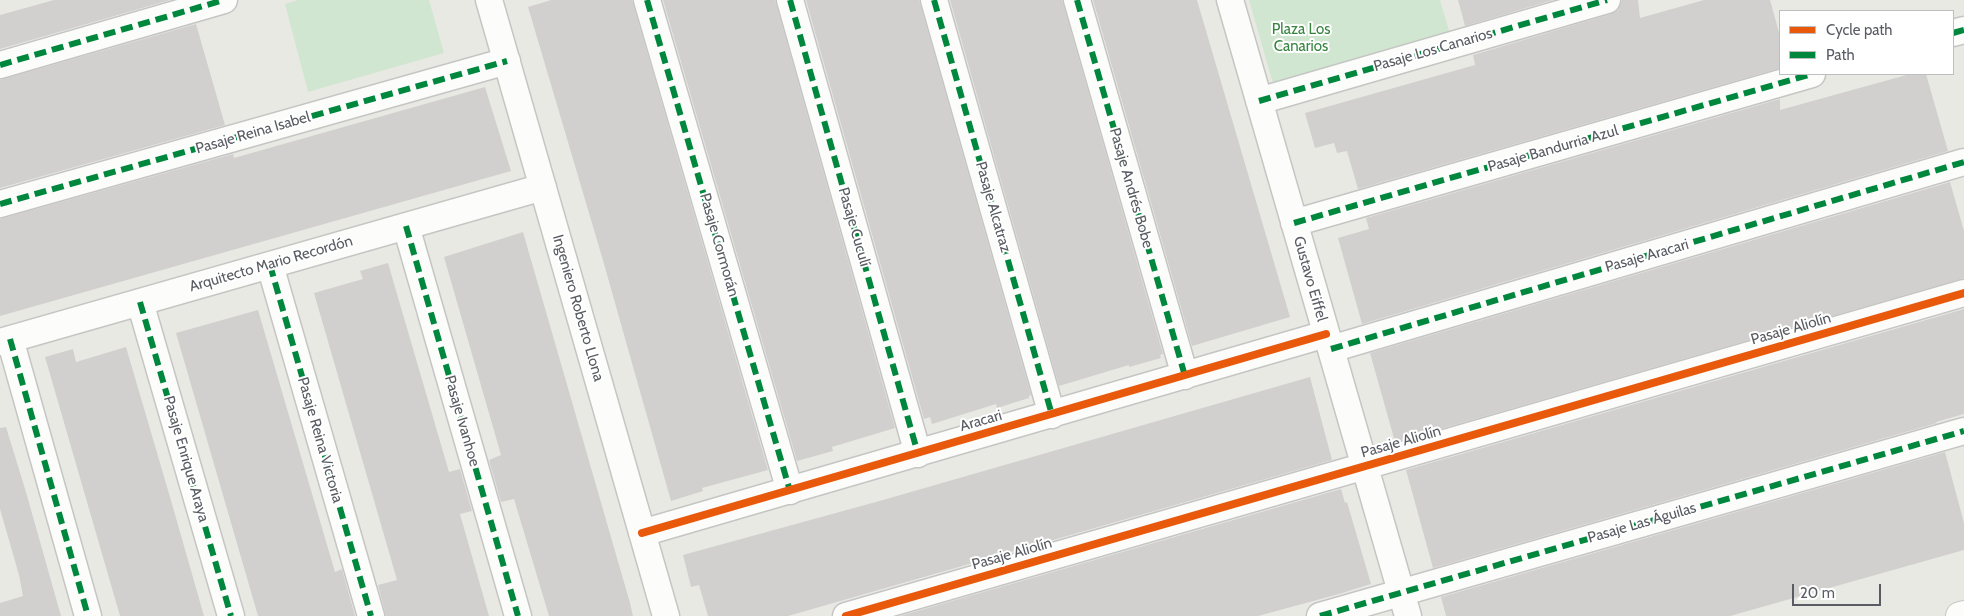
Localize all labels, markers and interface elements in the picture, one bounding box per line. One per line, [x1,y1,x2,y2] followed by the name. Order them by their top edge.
[1779,10,1954,75] legend
[1272,21,1330,56] park label: Plaza Los Canarios
[1826,21,1892,39] text: Cycle path
[1371,24,1495,76] street label: Pasaje Los Canarios
[1826,46,1855,64] text: Path
[194,108,312,158] street label: Pasaje Reina Isabel
[1486,122,1620,176] street label: Pasaje Bandurria Azul
[1105,126,1157,250] street label: Pasaje Andrés Bobe
[971,160,1015,254] street label: Pasaje Alcatraz
[834,185,874,269] street label: Pasaje Cuculí
[696,191,742,299] street label: Pasaje Cormorán
[187,232,355,296] street label: Arquitecto Mario Recordón
[548,233,608,383] street label: Ingeniero Roberto Llona
[1289,234,1331,324] street label: Gustavo Eiffel
[1603,235,1691,277] street label: Pasaje Aracari
[1749,309,1833,349] street label: Pasaje Aliolín
[440,373,484,469] street label: Pasaje Ivanhoe
[293,375,347,505] street label: Pasaje Reina Victoria
[159,394,213,524] street label: Pasaje Enrique Araya
[958,406,1004,436] street label: Aracari
[1359,422,1443,462] street label: Pasaje Aliolín
[1586,499,1698,547] street label: Pasaje Las Águilas
[970,534,1054,574] street label: Pasaje Aliolín
[1794,574,1883,606] scale bar
[1800,584,1835,602] text: 20 m

